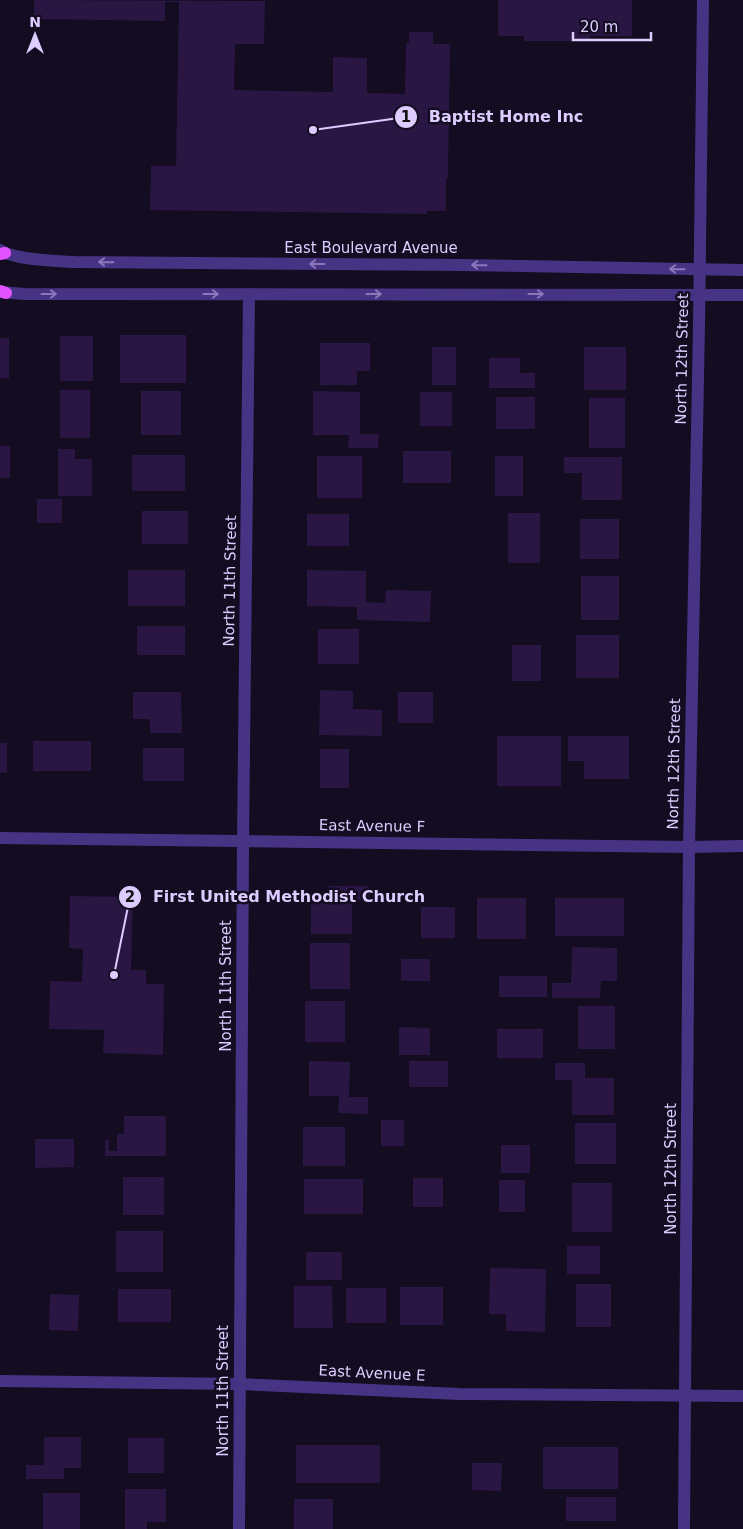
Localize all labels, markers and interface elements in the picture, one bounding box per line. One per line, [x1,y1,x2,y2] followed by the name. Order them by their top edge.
[10,10,60,60] north arrow
[573,10,650,42] scale bar
[29,14,41,30] text: N
[580,18,618,36] text: 20 m
[393,101,593,132] callout: Baptist Home Inc
[429,107,583,126] text: Baptist Home Inc
[401,108,411,126] text: 1
[284,239,458,257] street label: East Boulevard Avenue
[98,258,114,267] one-way arrow
[309,259,326,269] one-way arrow
[472,261,488,270] one-way arrow
[669,264,685,273] one-way arrow
[40,289,56,299] one-way arrow
[202,289,219,299] one-way arrow
[365,289,381,299] one-way arrow
[528,289,544,299] one-way arrow
[672,293,692,425] street label: North 12th Street
[220,515,240,647] street label: North 11th Street
[664,698,684,830] street label: North 12th Street
[319,816,425,836] street label: East Avenue F
[117,881,435,912] callout: First United Methodist Church
[153,887,425,906] text: First United Methodist Church
[125,888,135,906] text: 2
[217,920,235,1052] street label: North 11th Street
[662,1103,680,1235] street label: North 12th Street
[214,1325,232,1457] street label: North 11th Street
[318,1361,426,1385] street label: East Avenue E

